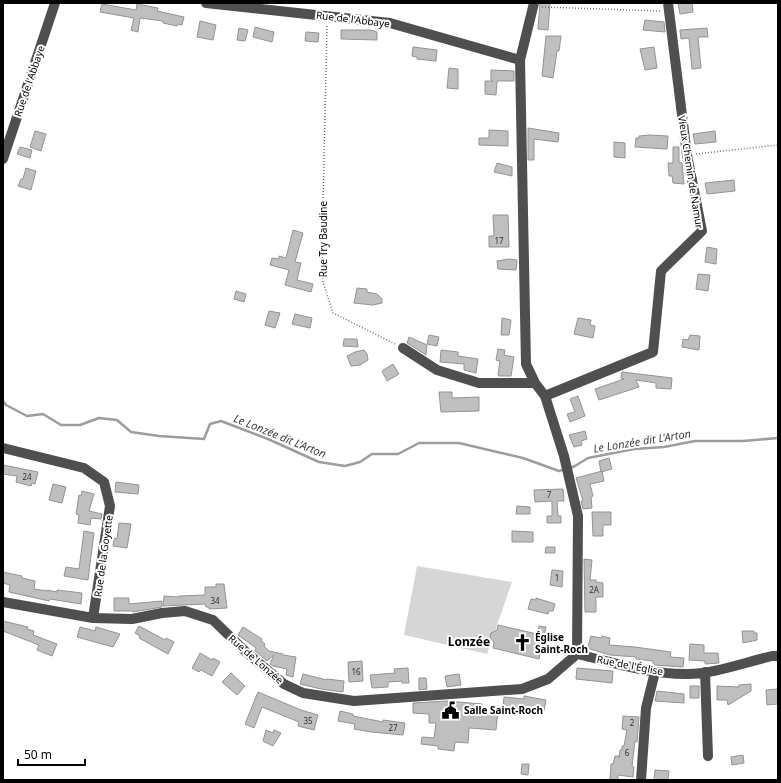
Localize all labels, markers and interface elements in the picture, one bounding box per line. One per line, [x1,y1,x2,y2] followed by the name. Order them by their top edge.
[315,8,391,31] street label: Rue de l'Abbaye
[10,43,48,118] street label: Rue de l'Abbaye
[675,114,707,230] street label: Vieux Chemin de Namur
[316,200,330,277] street label: Rue Try Baudine
[494,235,504,246] house number: 17
[232,410,329,461] water label: Le Lonzée dit L'Arton
[592,425,692,456] water label: Le Lonzée dit L'Arton
[22,471,32,482] house number: 24
[547,489,552,500] house number: 7
[90,514,116,598] street label: Rue de la Goyette
[555,572,559,583] house number: 1
[589,584,600,595] house number: 2A
[210,595,220,606] house number: 34
[535,630,588,656] place label: Église Saint-Roch
[226,631,287,687] street label: Rue de Lonzée
[448,633,490,650] district label: Lonzée
[512,633,532,653] church icon: Église Saint-Roch
[596,652,665,678] street label: Rue de l'Église
[351,666,361,677] house number: 16
[441,700,461,720] public building icon: Salle Saint-Roch
[464,703,543,717] place label: Salle Saint-Roch
[303,715,313,726] house number: 35
[630,717,635,728] house number: 2
[388,722,398,733] house number: 27
[18,741,85,767] scale bar
[24,746,52,763] text: 50 m
[625,747,630,758] house number: 6

